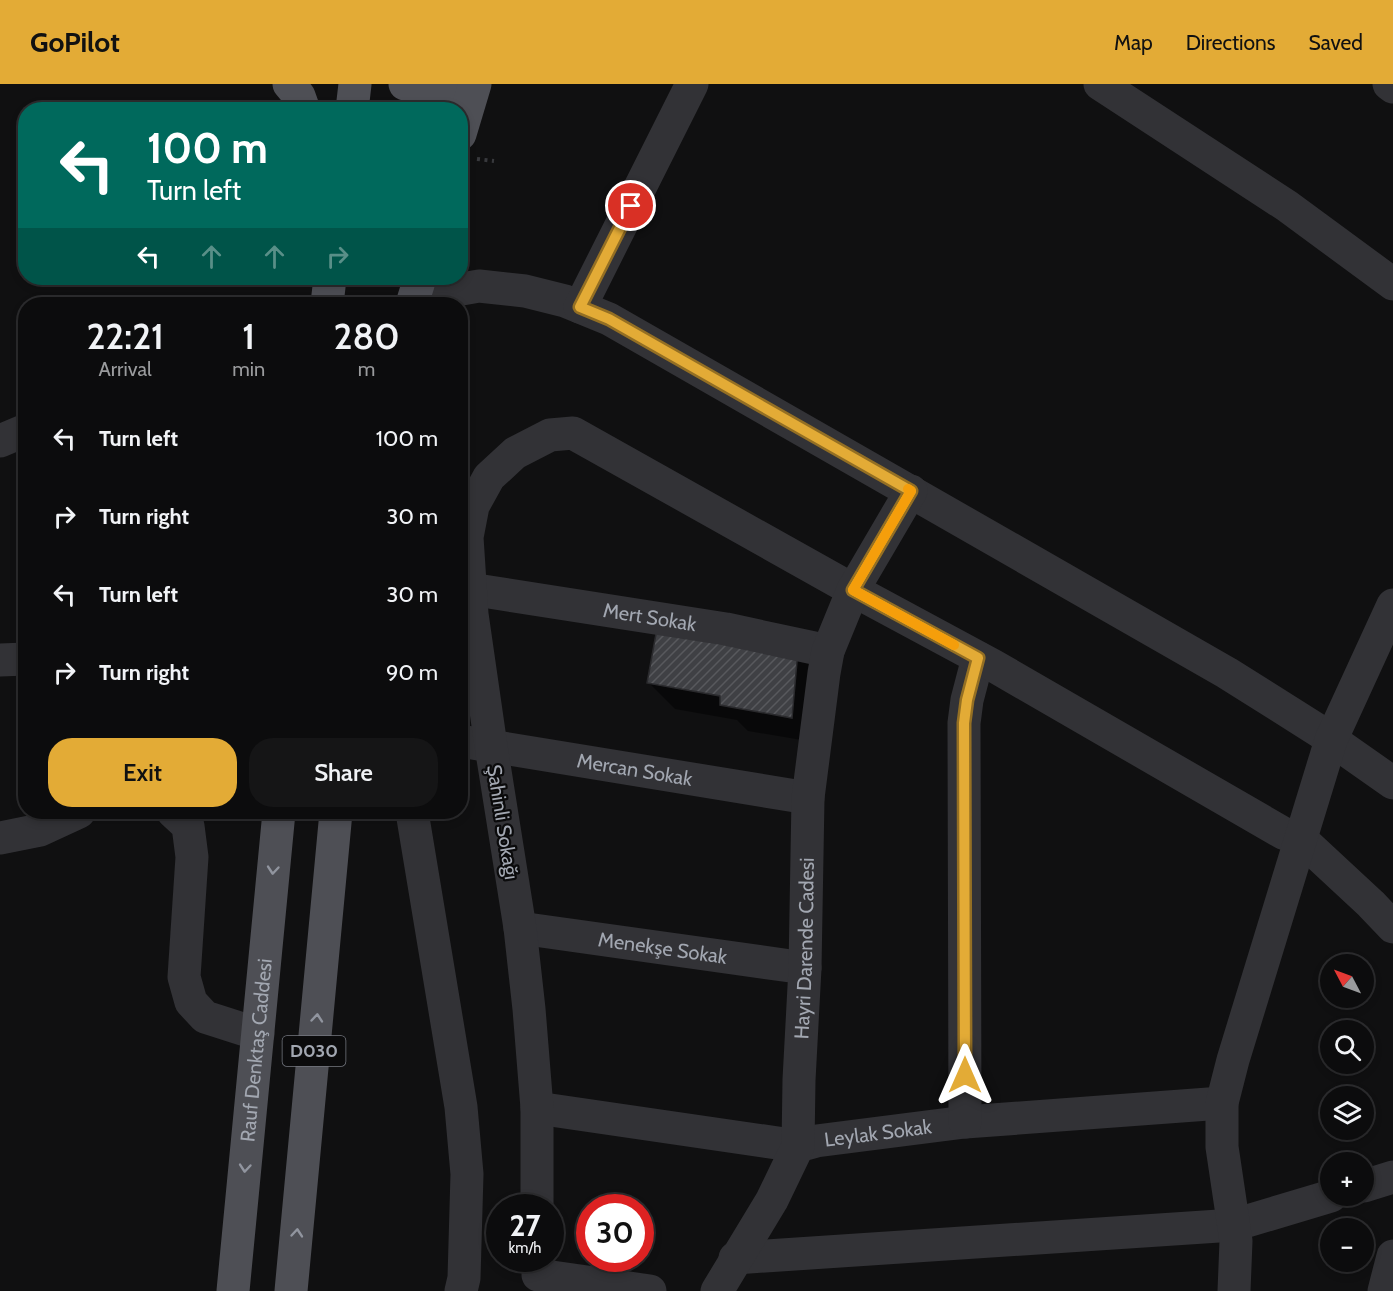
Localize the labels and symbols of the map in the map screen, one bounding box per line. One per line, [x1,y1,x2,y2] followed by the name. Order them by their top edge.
[605,180,656,231] pin
[602,598,698,636] street label: Mert Sokak
[575,748,694,791] street label: Mercan Sokak
[482,763,524,881] street label: Şahinli Sokağı
[789,857,819,1040] street label: Hayri Darende Cadesi
[267,865,280,874] one-way arrow
[597,927,729,969] street label: Menekşe Sokak
[1320,954,1374,1008] north arrow
[235,957,277,1143] street label: Rauf Denktaş Caddesi
[310,1013,323,1022] one-way arrow
[282,1036,346,1066] road number: D030
[933,1043,997,1107] position arrow
[823,1114,933,1152] street label: Leylak Sokak
[239,1164,252,1173] one-way arrow
[576,1194,654,1272] speed limit sign: 30
[290,1228,303,1237] one-way arrow

